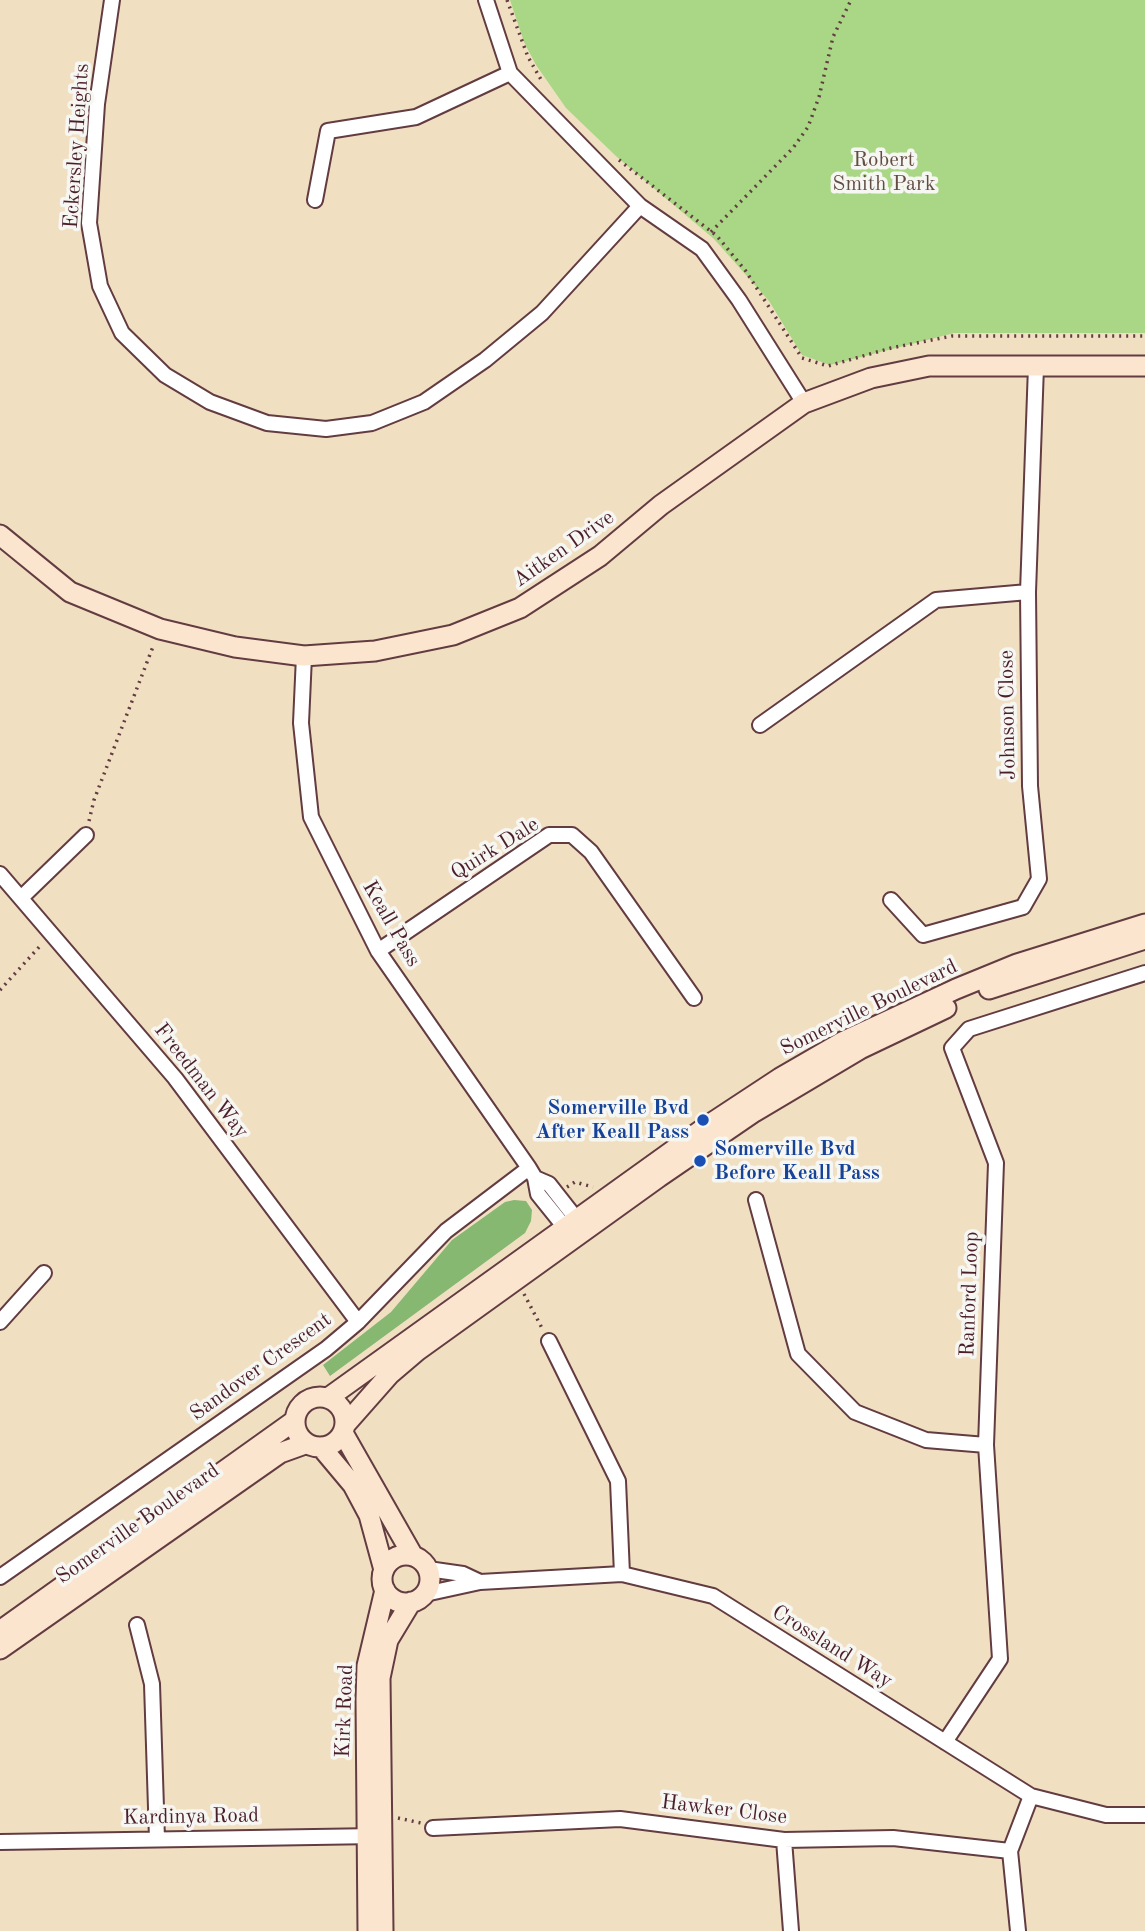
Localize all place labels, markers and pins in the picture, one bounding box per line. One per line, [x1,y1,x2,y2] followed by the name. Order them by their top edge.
[535,1095,689,1145] place label: Somerville Bvd After Keall Pass
[695,1112,711,1128] marker: Somerville Bvd After Keall Pass
[714,1136,880,1186] place label: Somerville Bvd Before Keall Pass
[692,1153,708,1169] marker: Somerville Bvd Before Keall Pass

